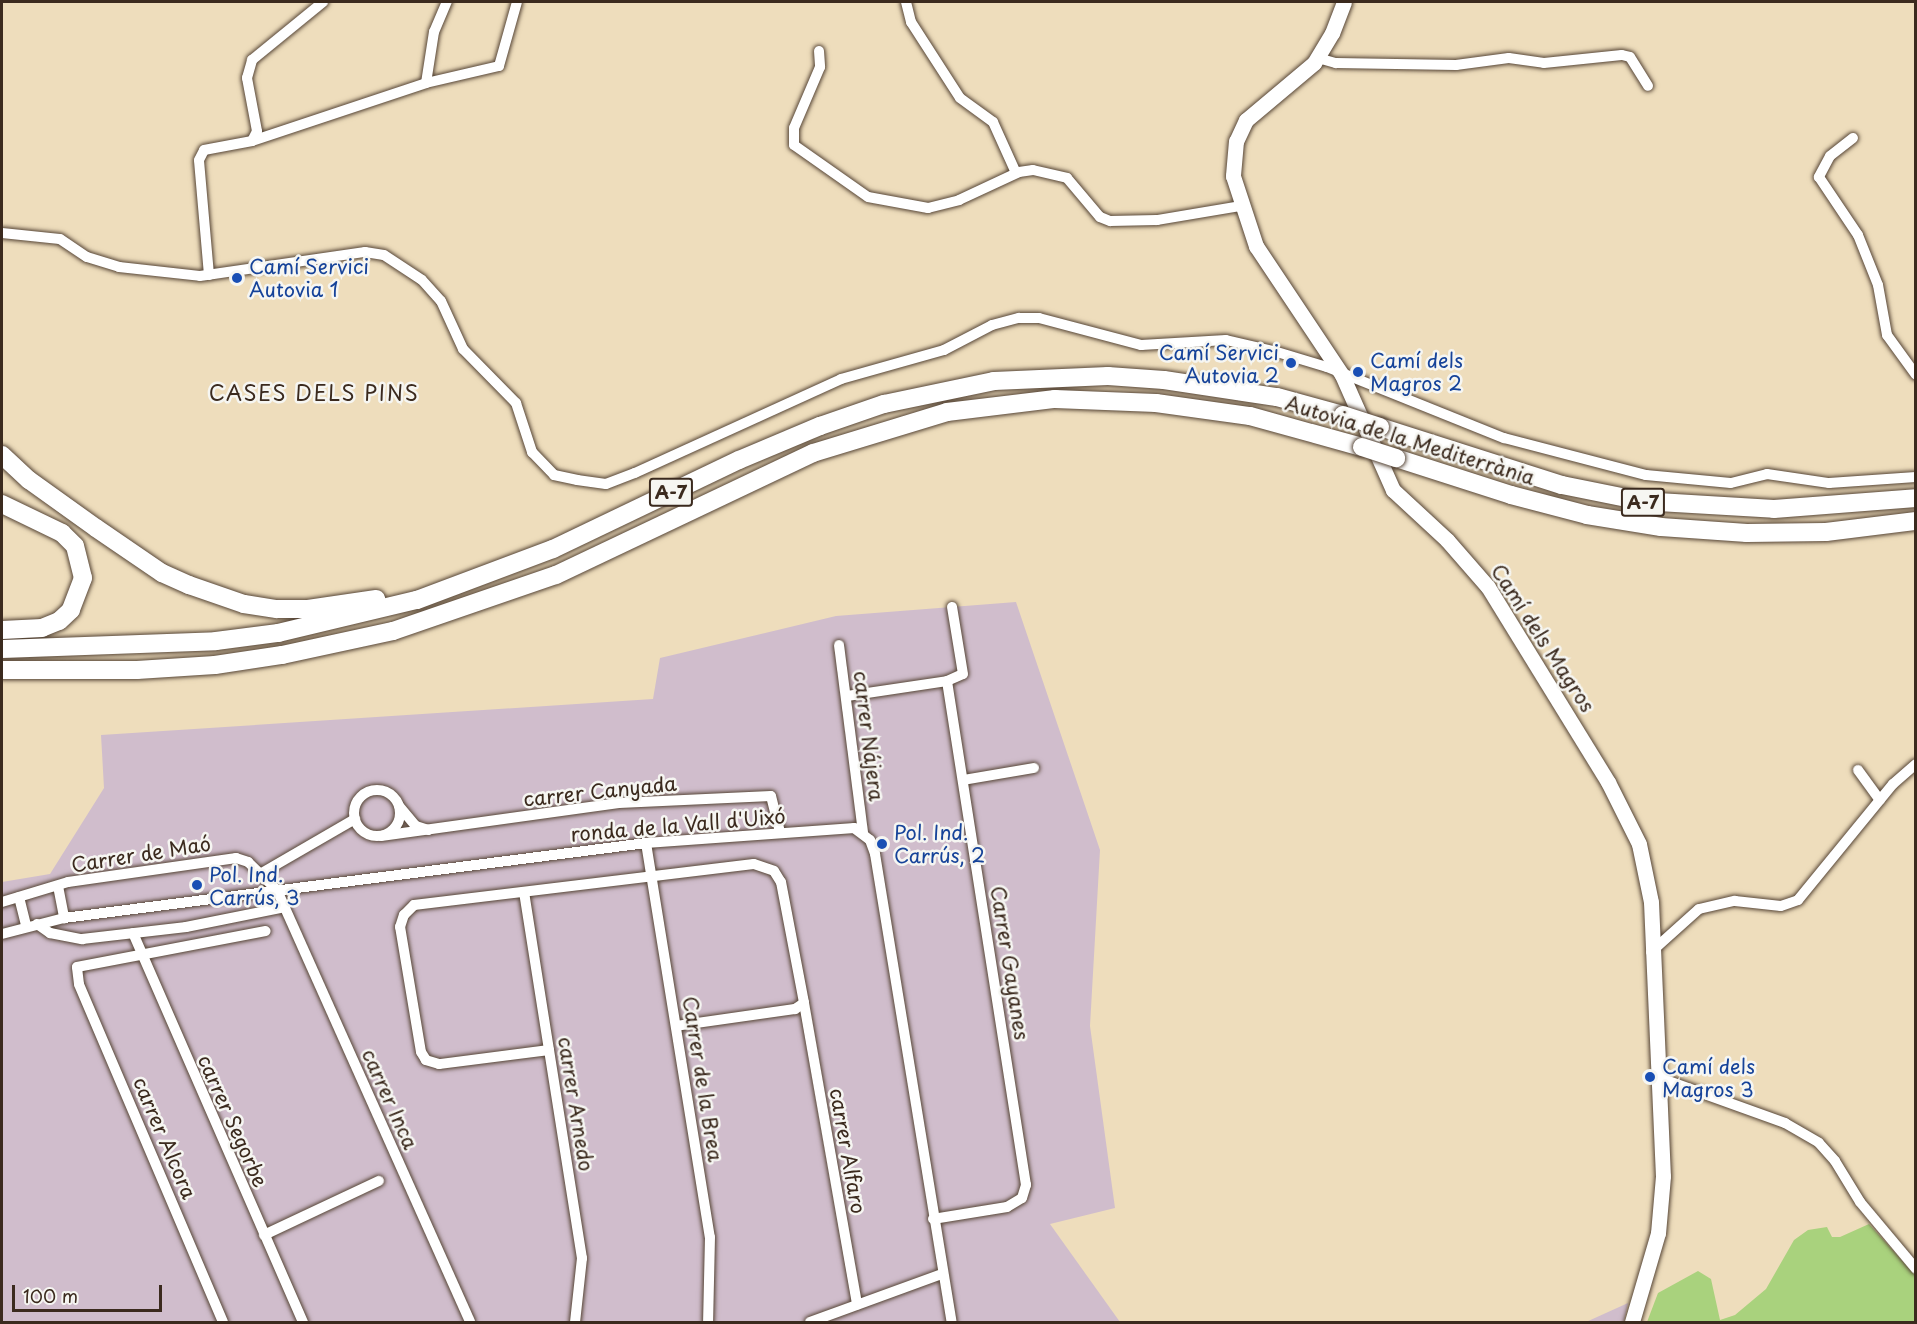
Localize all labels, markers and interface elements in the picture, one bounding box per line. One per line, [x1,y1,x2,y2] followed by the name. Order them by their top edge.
[249,254,369,301] place label: Camí Servici Autovia 1
[230,271,244,285] marker: Camí Servici Autovia 1
[1159,340,1279,387] place label: Camí Servici Autovia 2
[1370,348,1464,395] place label: Camí dels Magros 2
[1284,356,1298,370] marker: Camí Servici Autovia 2
[1351,365,1365,379] marker: Camí dels Magros 2
[209,379,419,405] district label: CASES DELS PINS
[1282,391,1538,489] street label: Autovia de la Mediterrània
[648,477,694,507] road number: A-7
[1620,487,1666,517] road number: A-7
[1486,559,1600,717] street label: Camí dels Magros
[849,669,889,803] street label: carrer Nájera
[522,771,678,811] street label: carrer Canyada
[569,804,787,846] street label: ronda de la Vall d'Uixó
[894,820,986,867] place label: Pol. Ind. Carrús, 2
[69,831,213,877] street label: Carrer de Maó
[875,837,889,851] marker: Pol. Ind. Carrús, 2
[209,862,300,909] place label: Pol. Ind. Carrús, 3
[190,878,204,892] marker: Pol. Ind. Carrús, 3
[986,883,1034,1043] street label: Carrer Gayanes
[678,993,728,1165] street label: Carrer de la Brea
[554,1035,598,1173] street label: carrer Arnedo
[357,1045,423,1153] street label: carrer Inca
[193,1051,273,1191] street label: carrer Segorbe
[1662,1054,1756,1101] place label: Camí dels Magros 3
[1643,1070,1657,1084] marker: Camí dels Magros 3
[128,1073,202,1203] street label: carrer Alcora
[825,1086,871,1216] street label: carrer Alfaro
[15,1273,165,1311] scale bar
[23,1282,78,1309] text: 100 m

